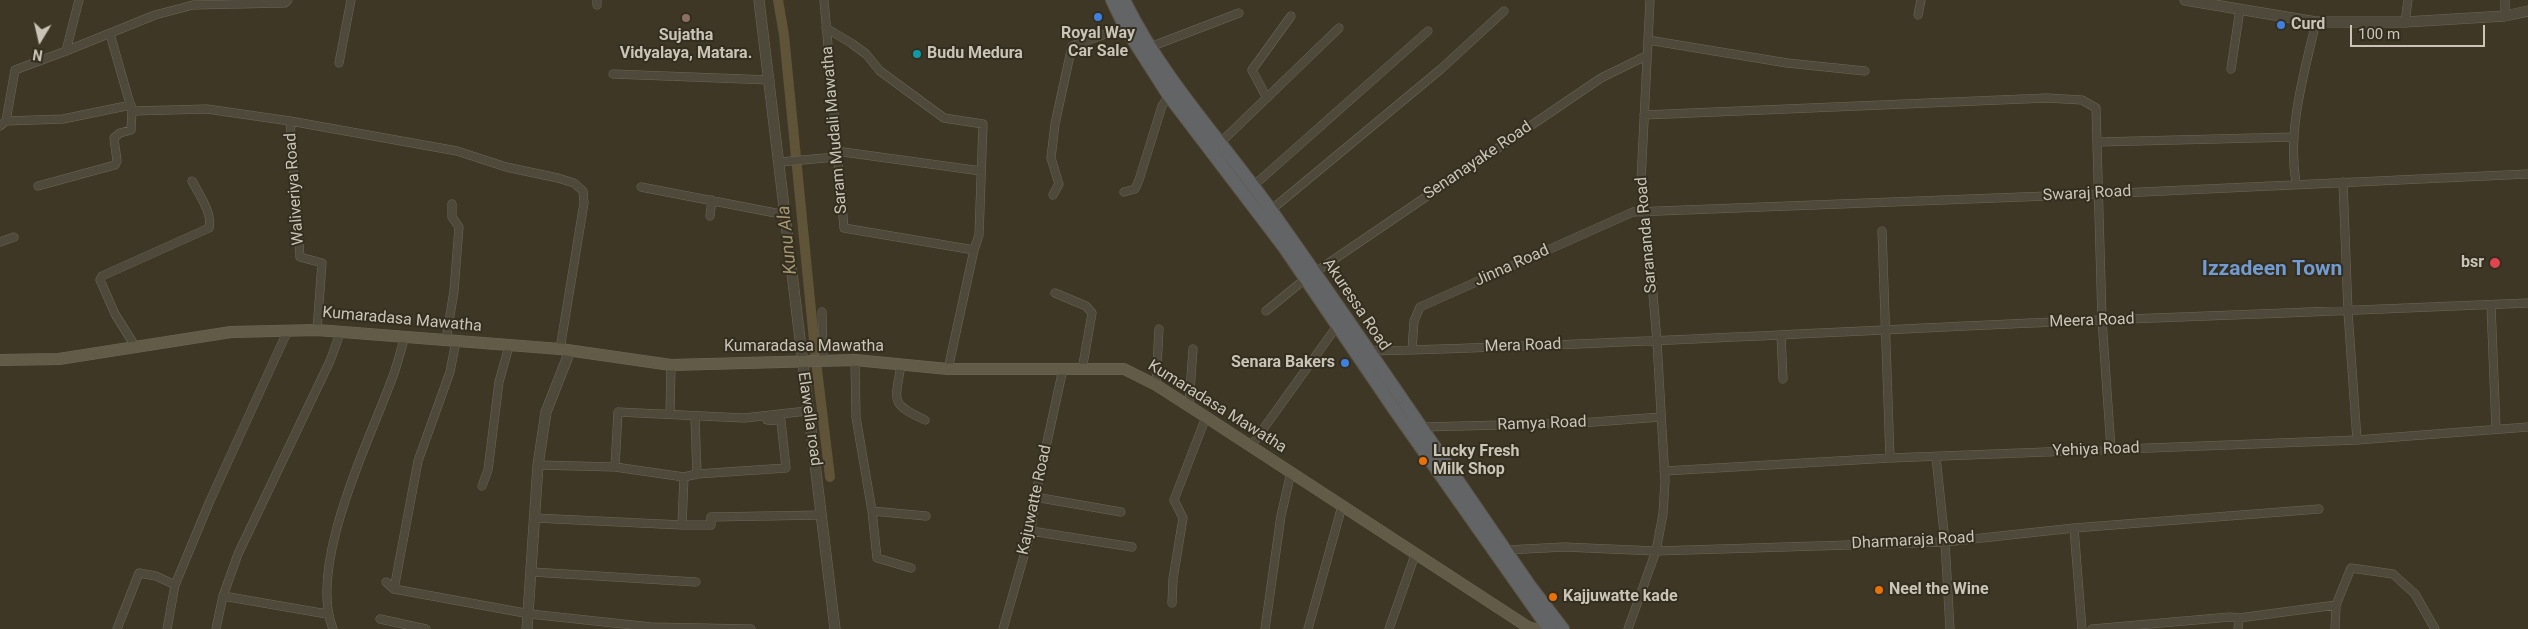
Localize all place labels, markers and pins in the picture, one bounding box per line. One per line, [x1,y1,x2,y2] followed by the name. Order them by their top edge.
[1092,11,1104,23] marker: Royal Way Car Sale
[680,12,692,24] marker: Sujatha Vidyalaya, Matara.
[2291,15,2325,35] place label: Curd
[2275,19,2287,31] marker: Curd
[1061,24,1135,62] place label: Royal Way Car Sale
[620,26,752,64] place label: Sujatha Vidyalaya, Matara.
[927,44,1023,64] place label: Budu Medura
[911,48,923,60] marker: Budu Medura
[2461,253,2484,273] place label: bsr
[2488,256,2502,270] marker: bsr
[1231,353,1335,373] place label: Senara Bakers
[1339,357,1351,369] marker: Senara Bakers
[1433,442,1519,480] place label: Lucky Fresh Milk Shop
[1417,455,1429,467] marker: Lucky Fresh Milk Shop
[1889,580,1989,600] place label: Neel the Wine
[1873,584,1885,596] marker: Neel the Wine
[1563,587,1678,607] place label: Kajjuwatte kade
[1547,591,1559,603] marker: Kajjuwatte kade

